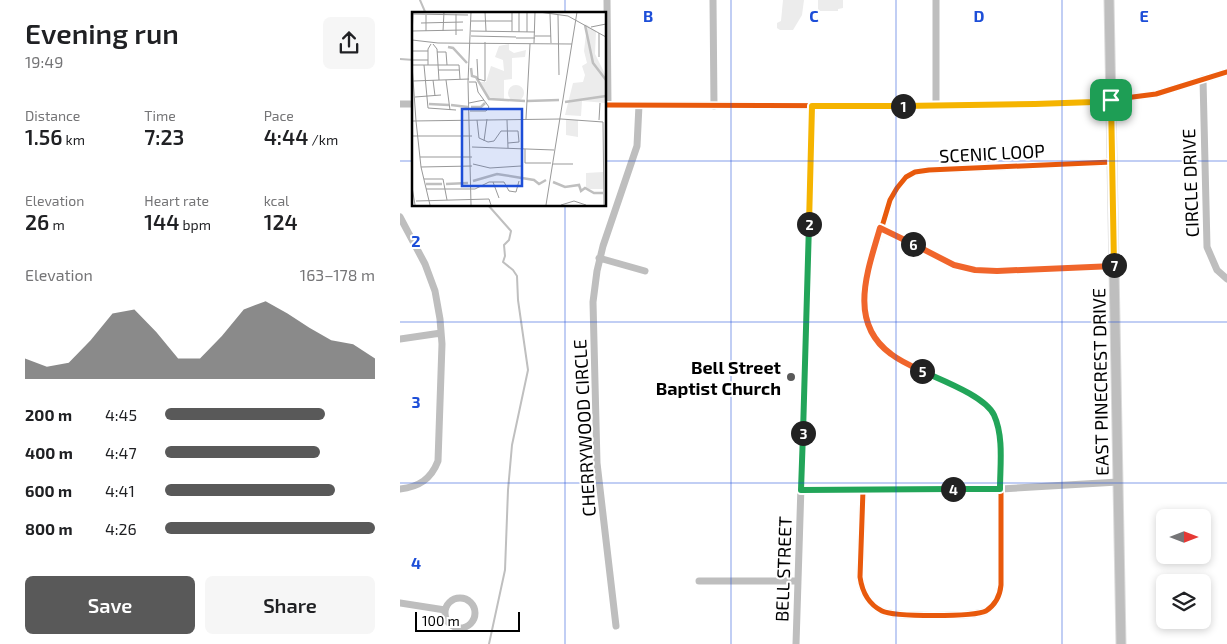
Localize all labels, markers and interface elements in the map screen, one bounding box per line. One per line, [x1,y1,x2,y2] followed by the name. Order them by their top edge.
[643,6,653,25] text: B
[809,6,819,25] text: C
[974,6,985,25] text: D
[1139,6,1149,25] text: E
[412,12,606,206] inset map
[25,16,179,50] text: Evening run
[323,17,375,69] button: share
[25,52,63,71] text: 19:49
[1090,79,1132,121] pin
[1097,86,1125,114] icon: arrive
[890,94,916,118] pin: 1
[900,98,907,115] text: 1
[25,107,80,124] text: Distance
[144,107,176,124] text: Time
[264,107,294,124] text: Pace
[25,124,62,149] text: 1.56
[144,124,184,149] text: 7:23
[264,124,308,149] text: 4:44
[1177,128,1203,238] street label: CIRCLE DRIVE
[62,131,85,148] text: km
[308,131,338,148] text: /km
[939,139,1045,167] street label: SCENIC LOOP
[25,192,84,209] text: Elevation
[144,192,209,209] text: Heart rate
[264,192,289,209] text: kcal
[25,209,49,234] text: 26
[144,209,179,234] text: 144
[264,209,298,234] text: 124
[796,212,822,236] pin: 2
[49,216,65,233] text: m
[179,216,211,233] text: bpm
[805,216,814,233] text: 2
[411,231,421,250] text: 2
[900,232,926,256] pin: 6
[909,236,918,253] text: 6
[1102,252,1126,278] pin: 7
[1111,257,1118,274] text: 7
[25,265,93,284] text: Elevation
[300,265,375,284] text: 163–178 m
[1087,288,1113,476] street label: EAST PINECREST DRIVE
[568,339,600,517] street label: CHERRYWOOD CIRCLE
[656,356,782,399] place label: Bell Street Baptist Church
[910,358,934,384] pin: 5
[919,363,926,380] text: 5
[785,371,797,383] marker: Bell Street Baptist Church
[411,392,421,411] text: 3
[25,405,72,424] text: 200 m
[105,405,137,424] text: 4:45
[790,420,816,446] pin: 3
[800,425,807,442] text: 3
[25,443,73,462] text: 400 m
[105,443,137,462] text: 4:47
[940,476,966,502] pin: 4
[25,481,72,500] text: 600 m
[105,481,135,500] text: 4:41
[949,481,958,498] text: 4
[1156,509,1211,564] north arrow
[1156,509,1211,629] map controls
[770,515,796,622] street label: BELL STREET
[25,519,73,538] text: 800 m
[105,519,137,538] text: 4:26
[411,553,421,572] text: 4
[1156,574,1211,629] button: layers
[25,576,195,634] button: Save
[205,576,375,634] button: Share
[415,609,520,632] scale bar
[422,612,460,629] text: 100 m

